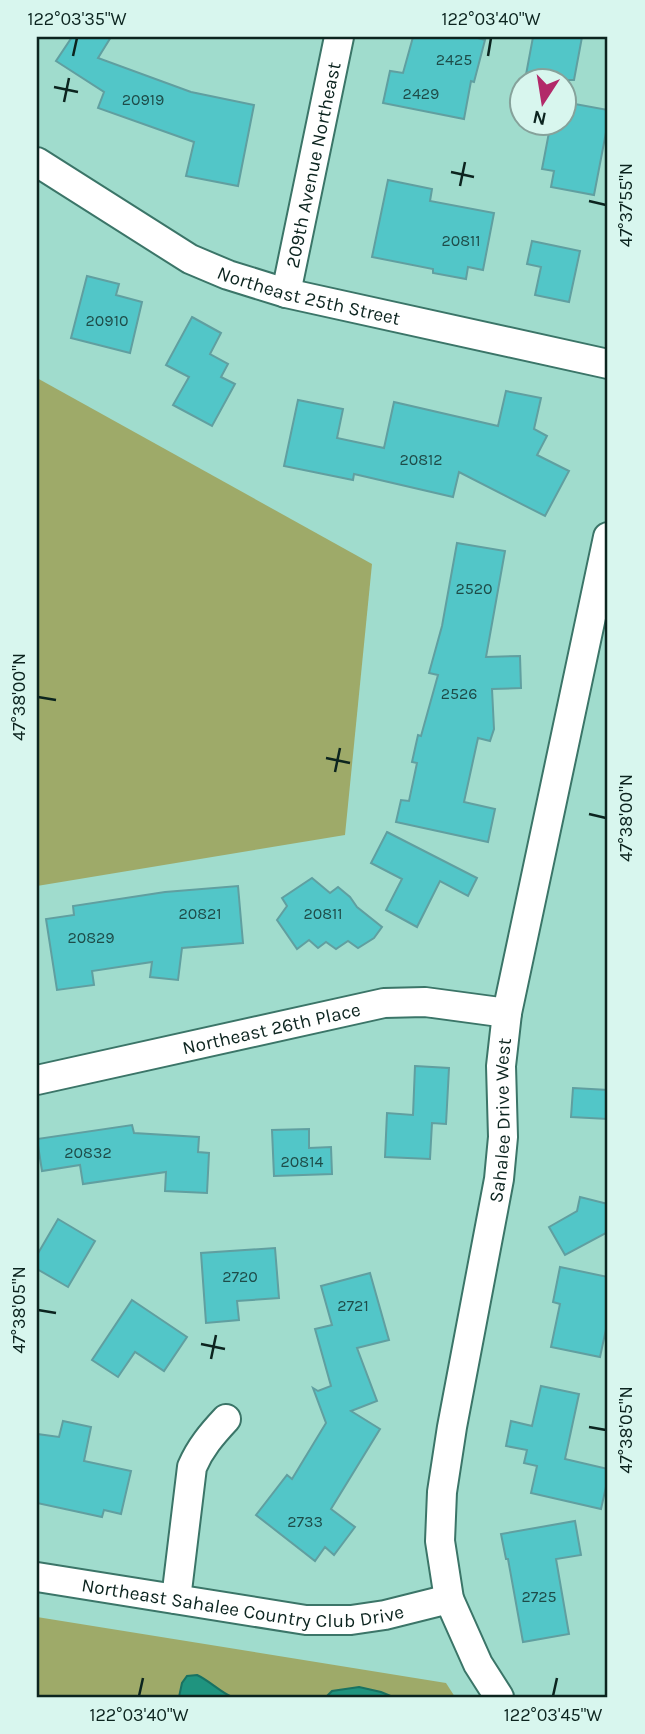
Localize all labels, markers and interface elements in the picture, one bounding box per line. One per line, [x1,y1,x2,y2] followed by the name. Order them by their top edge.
[27,8,127,30] text: 122°03'35"W
[441,8,541,30] text: 122°03'40"W
[436,50,472,69] house number: 2425
[281,60,346,270] street label: 209th Avenue Northeast
[508,66,578,136] north arrow
[403,84,439,103] house number: 2429
[122,90,164,109] house number: 20919
[531,105,549,130] text: N
[615,163,637,247] text: 47°37'55"N
[441,231,481,250] house number: 20811
[214,262,402,330] street label: Northeast 25th Street
[86,311,128,330] house number: 20910
[399,450,443,469] house number: 20812
[455,579,493,598] house number: 2520
[8,653,30,741] text: 47°38'00"N
[441,684,477,703] house number: 2526
[615,774,637,862] text: 47°38'00"N
[178,904,222,923] house number: 20821
[303,904,343,923] house number: 20811
[67,928,115,947] house number: 20829
[180,999,363,1059] street label: Northeast 26th Place
[485,1037,516,1205] street label: Sahalee Drive West
[64,1143,112,1162] house number: 20832
[281,1152,323,1171] house number: 20814
[8,1266,30,1354] text: 47°38'05"N
[222,1267,258,1286] house number: 2720
[337,1296,369,1315] house number: 2721
[615,1386,637,1474] text: 47°38'05"N
[287,1512,323,1531] house number: 2733
[80,1574,406,1632] street label: Northeast Sahalee Country Club Drive
[521,1587,557,1606] house number: 2725
[89,1704,189,1726] text: 122°03'40"W
[504,1704,602,1726] text: 122°03'45"W

